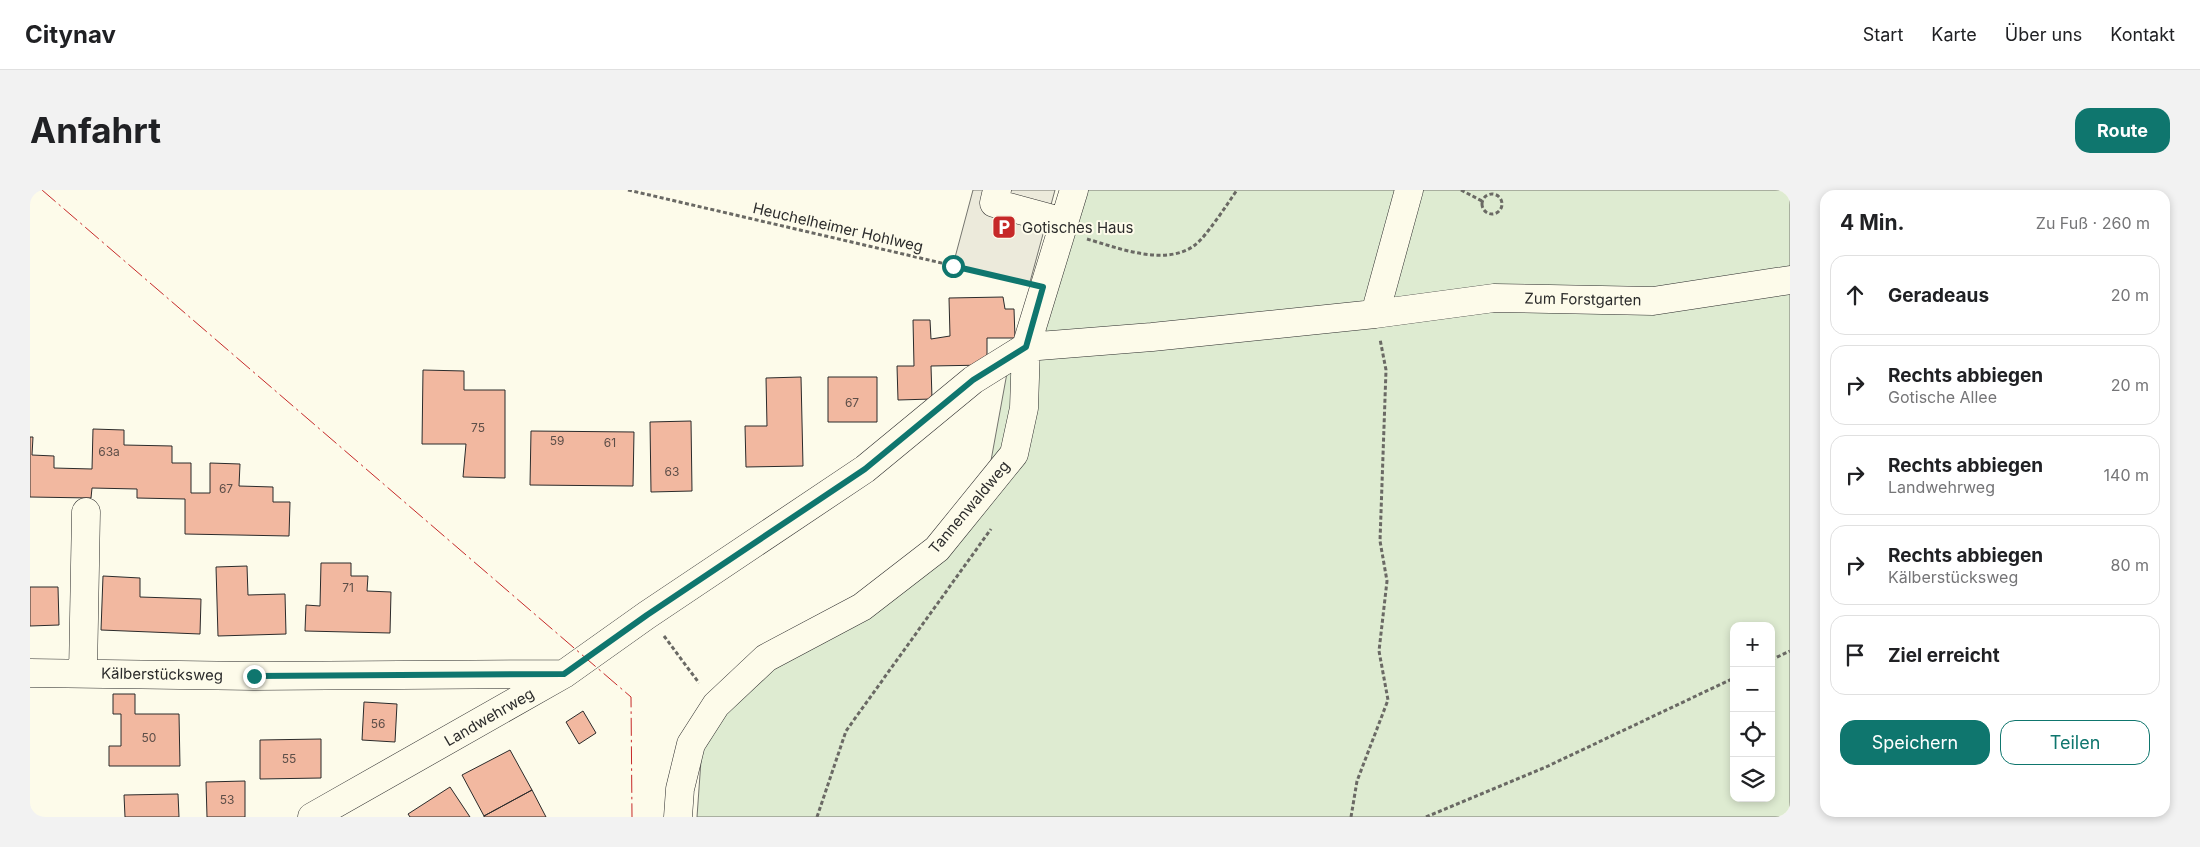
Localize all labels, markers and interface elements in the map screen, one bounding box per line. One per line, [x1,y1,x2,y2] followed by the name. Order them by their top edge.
[25,20,116,49] text: Citynav
[1863,24,1903,45] text: Start
[1931,24,1977,45] text: Karte
[2005,24,2082,45] text: Über uns
[2110,24,2175,45] text: Kontakt
[2075,108,2170,153] button: Route
[30,109,161,151] text: Anfahrt
[751,198,925,256] street label: Heuchelheimer Hohlweg
[1840,210,1905,235] text: 4 Min.
[2036,213,2150,233] text: Zu Fuß · 260 m
[991,214,1017,240] parking icon: Gotisches Haus
[1022,218,1133,237] place label: Gotisches Haus
[942,255,965,278] route start
[1841,281,1869,309] icon: ahead
[1888,284,1989,307] text: Geradeaus
[2111,285,2149,305] text: 20 m
[1524,288,1642,310] street label: Zum Forstgarten
[1888,364,2043,387] text: Rechts abbiegen
[1841,371,1869,399] icon: right
[2111,375,2149,395] text: 20 m
[1888,387,1997,407] text: Gotische Allee
[845,395,859,410] house number: 67
[471,420,485,435] house number: 75
[550,433,564,448] house number: 59
[604,435,616,450] house number: 61
[98,444,120,459] house number: 63a
[1888,454,2043,477] text: Rechts abbiegen
[925,457,1013,557] street label: Tannenwaldweg
[1841,461,1869,489] icon: right
[665,464,679,479] house number: 63
[2104,465,2149,485] text: 140 m
[1888,477,1995,497] text: Landwehrweg
[219,481,233,496] house number: 67
[1888,544,2043,567] text: Rechts abbiegen
[1841,551,1869,579] icon: right
[2110,555,2149,575] text: 80 m
[1888,567,2018,587] text: Kälberstücksweg
[342,580,354,595] house number: 71
[1730,622,1775,802] map controls
[1730,622,1775,667] button: +
[1841,641,1869,669] icon: arrive
[1888,644,2000,667] text: Ziel erreicht
[101,663,223,685] street label: Kälberstücksweg
[243,665,266,688] route end
[1730,667,1775,712] button: −
[441,684,537,750] street label: Landwehrweg
[1730,712,1775,757] button: locate
[371,716,385,731] house number: 56
[1840,720,1990,765] button: Speichern
[2000,720,2150,765] button: Teilen
[142,730,156,745] house number: 50
[282,751,296,766] house number: 55
[1730,757,1775,802] button: layers
[220,792,234,807] house number: 53

